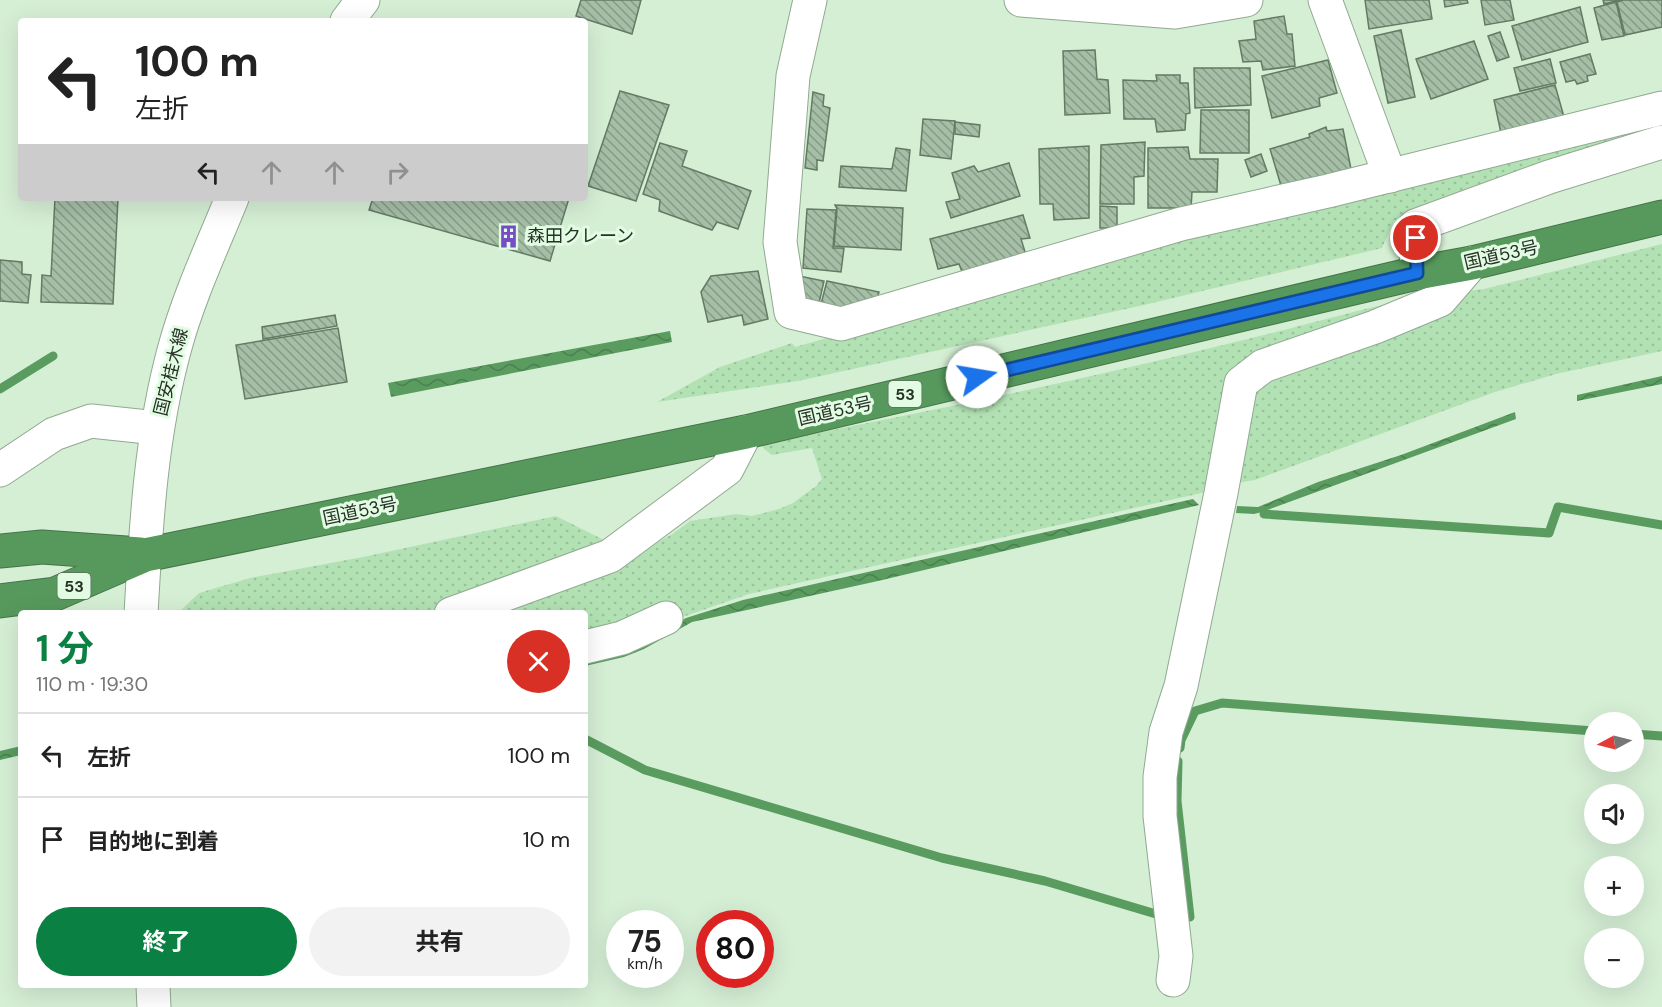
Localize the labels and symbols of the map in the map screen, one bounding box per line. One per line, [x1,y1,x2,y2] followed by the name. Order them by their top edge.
[1390,212,1441,263] pin
[496,223,522,249] building icon: 森田クレーン
[527,224,634,248] place label: 森田クレーン
[1461,235,1541,275] street label: 国道53号
[148,325,194,419] street label: 国安桂木線
[945,345,1009,409] position arrow
[888,381,922,407] road number: 53
[795,391,875,431] street label: 国道53号
[321,491,399,531] street label: 国道53号
[58,573,90,599] road number: 53
[1584,712,1644,772] north arrow
[696,910,774,988] speed limit sign: 80

